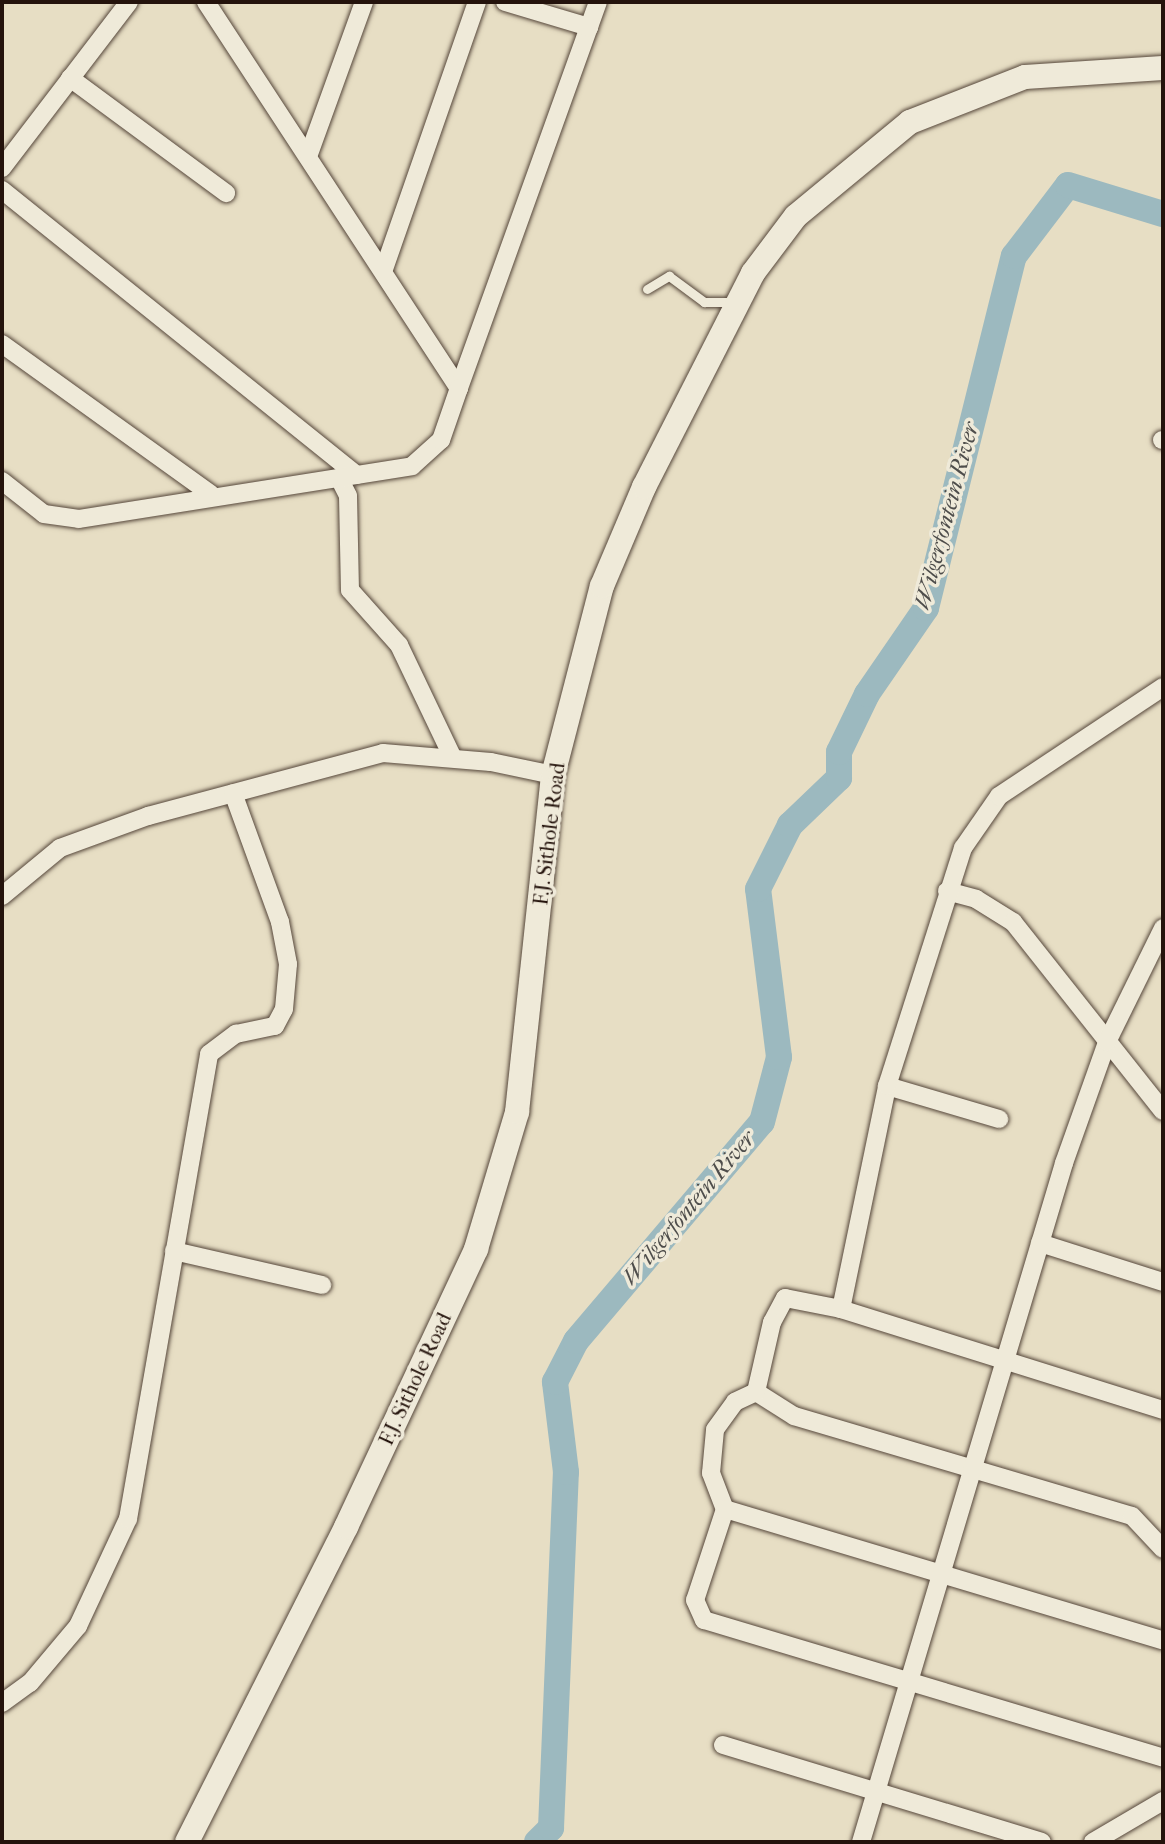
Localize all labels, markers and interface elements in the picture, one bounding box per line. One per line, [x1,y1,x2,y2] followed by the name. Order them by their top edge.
[909,419,985,613] water label: Wilgerfontein River
[528,761,570,907] street label: F.J. Sithole Road
[616,1125,762,1291] water label: Wilgerfontein River
[373,1309,457,1449] street label: F.J. Sithole Road

